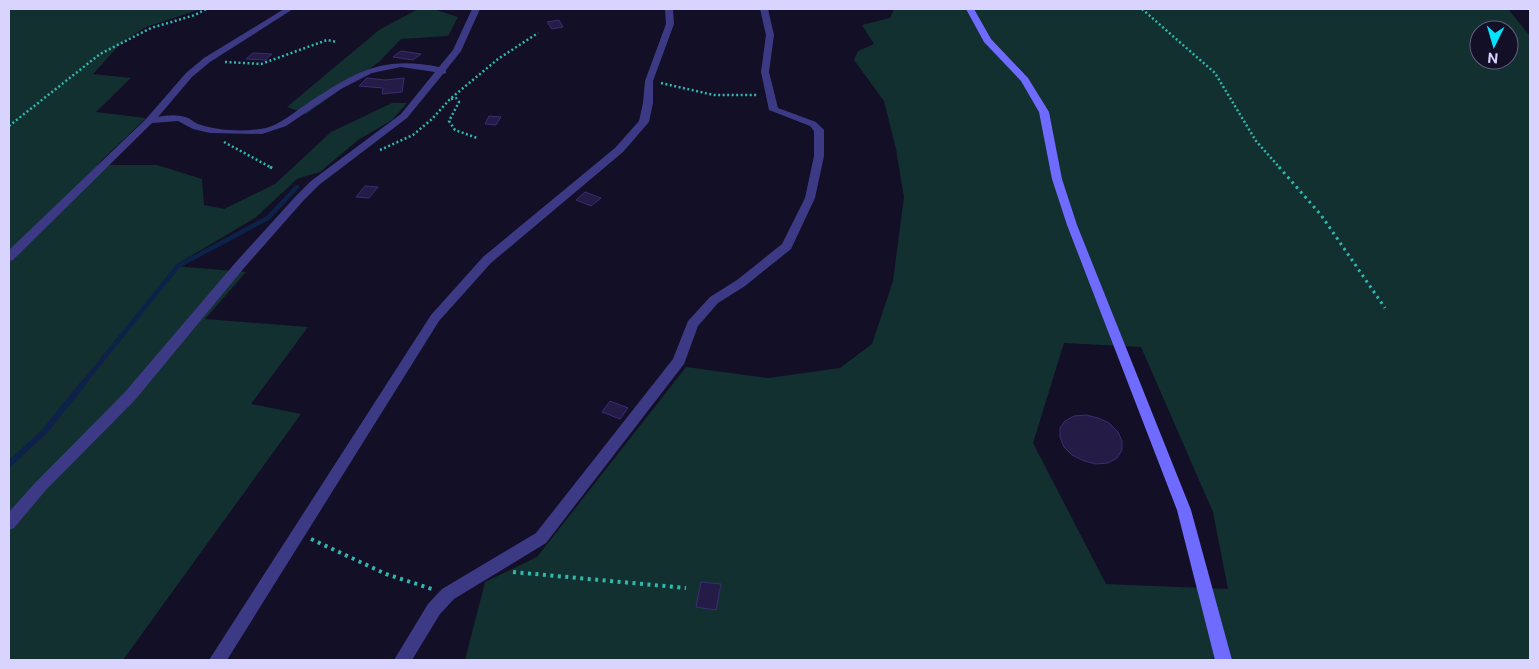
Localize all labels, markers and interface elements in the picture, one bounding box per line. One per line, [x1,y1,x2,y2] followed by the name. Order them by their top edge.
[1469,20,1519,70] north arrow
[1487,50,1499,66] text: N

